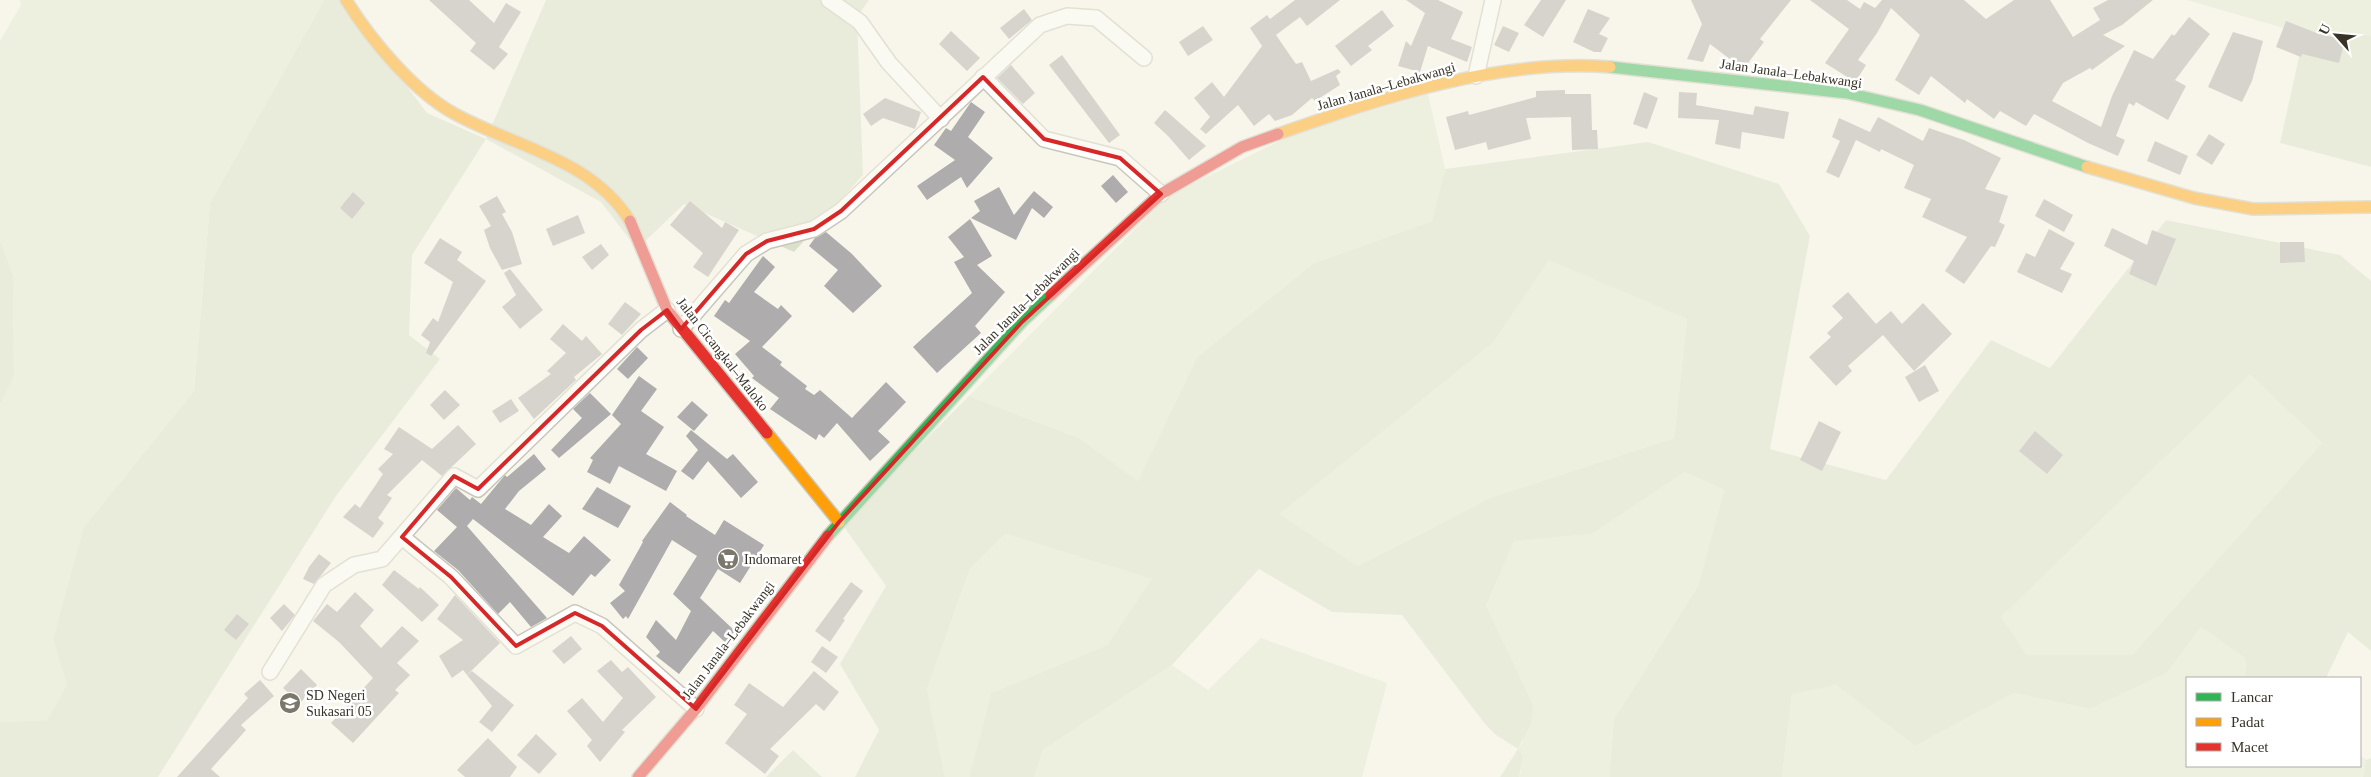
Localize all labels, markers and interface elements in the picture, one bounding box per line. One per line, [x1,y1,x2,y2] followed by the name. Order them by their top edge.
[2311,10,2361,60] north arrow
[2316,21,2334,37] text: U
[1719,56,1863,91] street label: Jalan Janala–Lebakwangi
[1315,59,1457,113] street label: Jalan Janala–Lebakwangi
[970,245,1082,357] street label: Jalan Janala–Lebakwangi
[674,295,771,414] street label: Jalan Cicangkal–Maloko
[716,547,740,571] supermarket icon: Indomaret
[744,552,802,567] place label: Indomaret
[679,578,778,702] street label: Jalan Janala–Lebakwangi
[2186,677,2361,767] legend
[306,688,372,719] place label: SD Negeri Sukasari 05
[2231,689,2273,705] text: Lancar
[278,691,302,715] school or university icon: SD Negeri Sukasari 05
[2231,714,2265,730] text: Padat
[2231,739,2269,755] text: Macet

